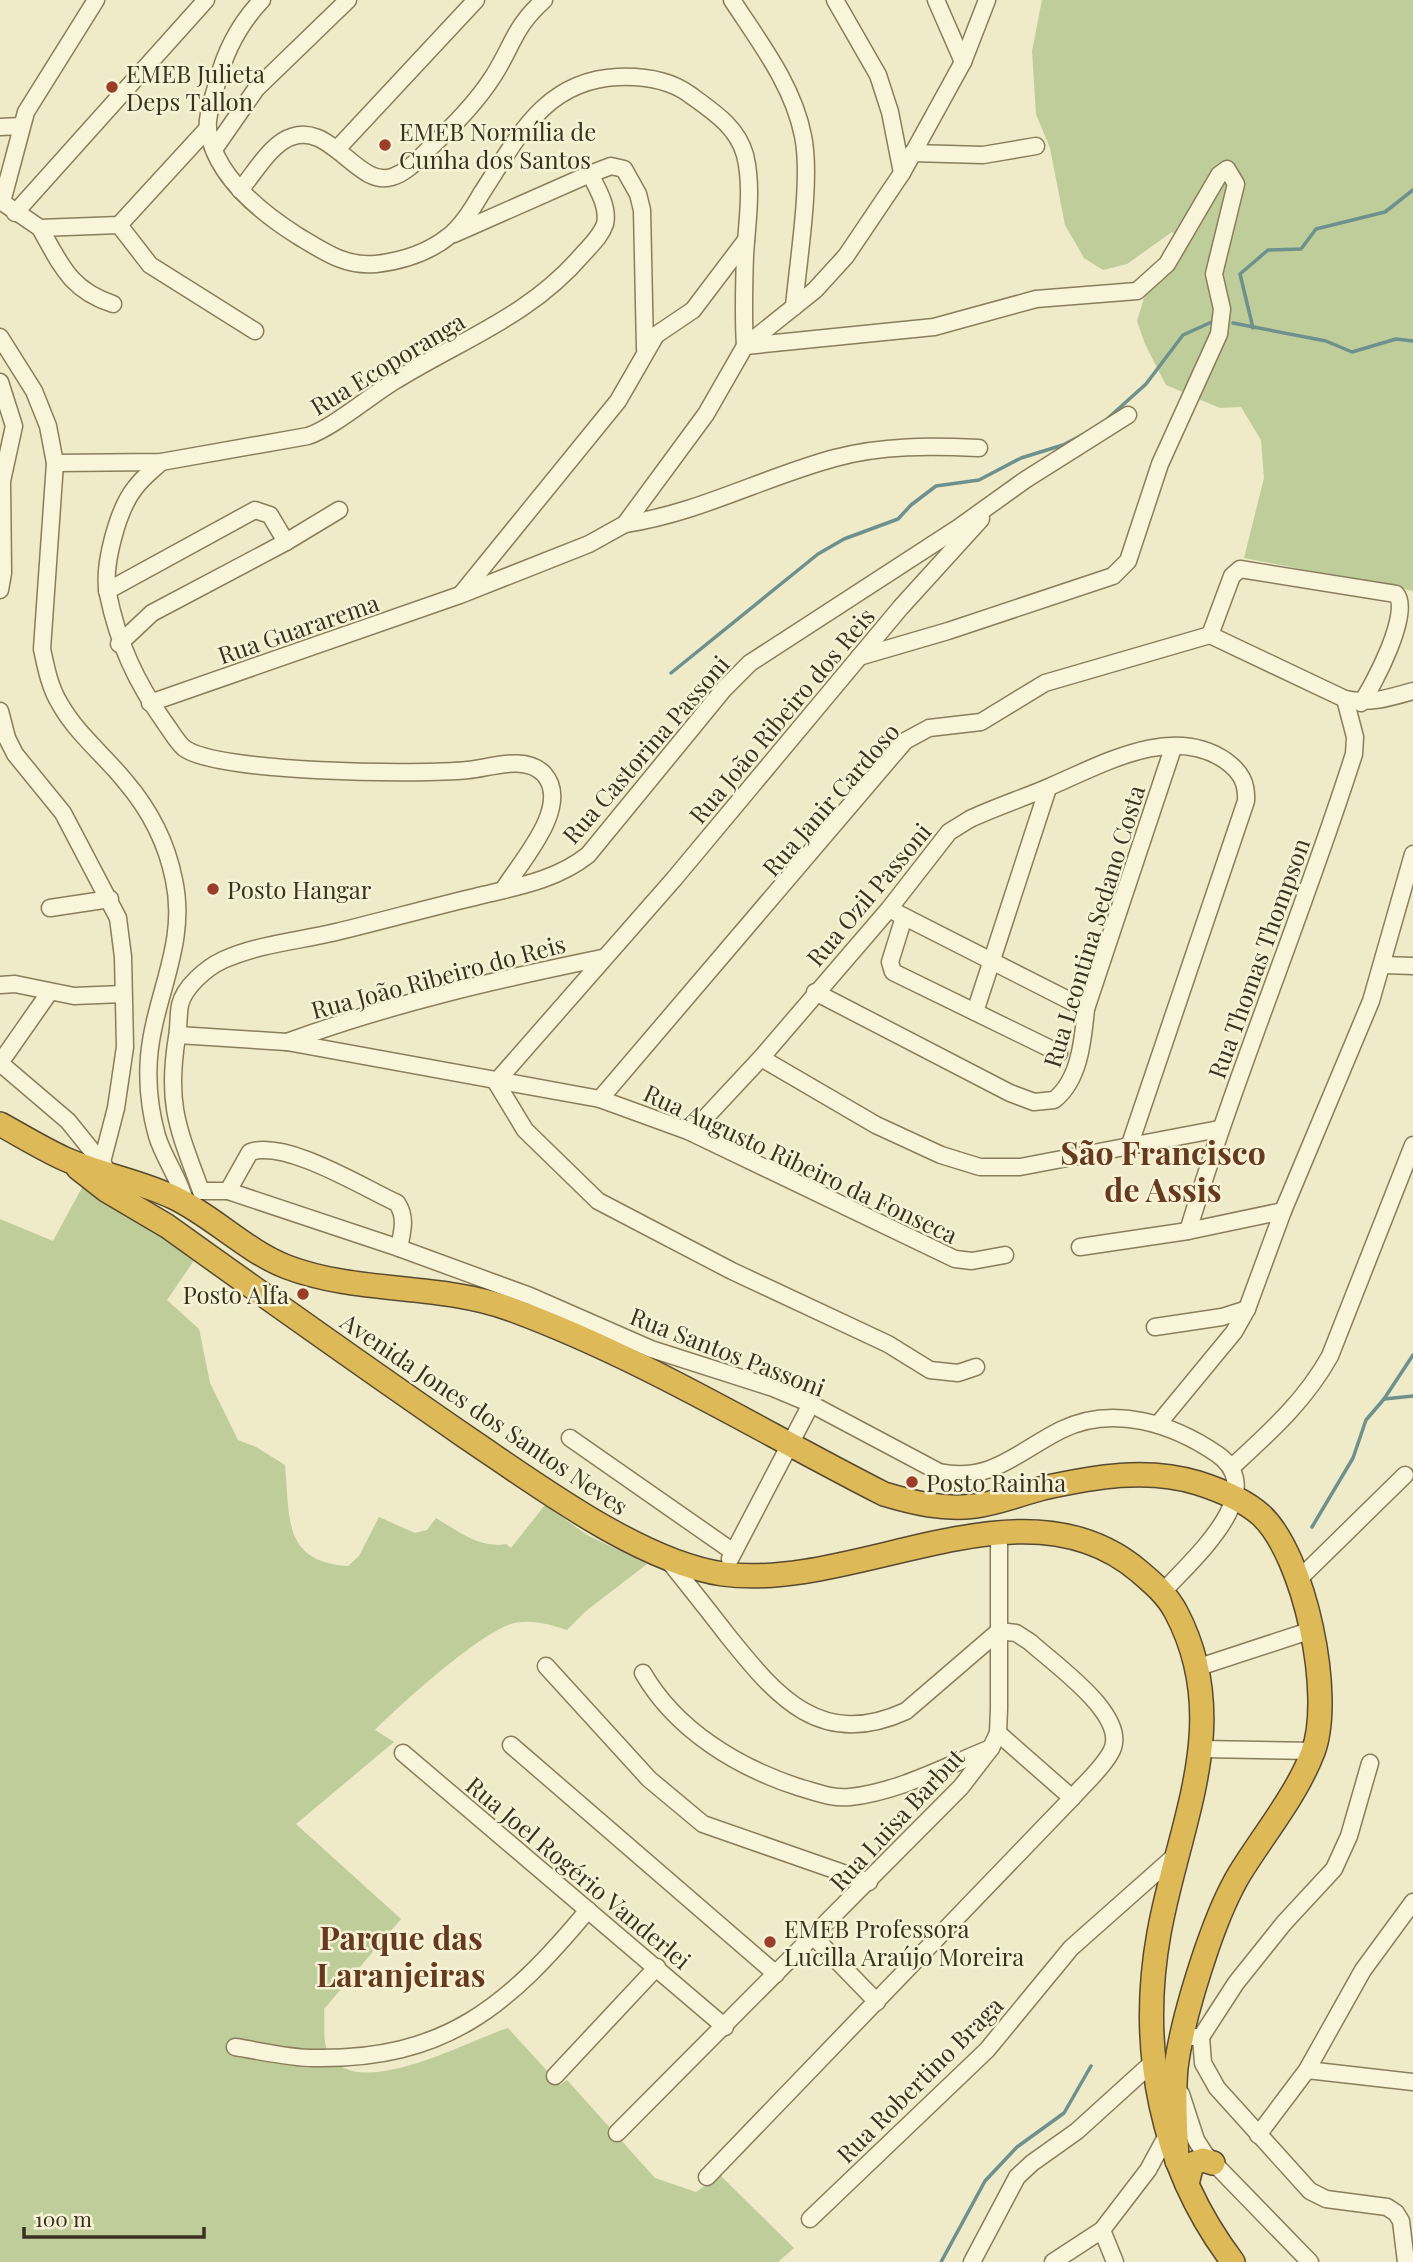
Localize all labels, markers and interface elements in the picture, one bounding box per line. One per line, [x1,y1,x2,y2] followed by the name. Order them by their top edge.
[126,57,265,117] place label: EMEB Julieta Deps Tallon
[104,79,120,95] marker: EMEB Julieta Deps Tallon
[399,115,596,175] place label: EMEB Normília de Cunha dos Santos
[377,137,393,153] marker: EMEB Normília de Cunha dos Santos
[304,304,470,422] street label: Rua Ecoporanga
[213,585,383,671] street label: Rua Guararema
[681,600,881,830] street label: Rua João Ribeiro dos Reis
[554,648,736,850] street label: Rua Castorina Passoni
[754,715,906,883] street label: Rua Janir Cardoso
[1035,781,1151,1071] street label: Rua Leontina Sedano Costa
[799,816,937,972] street label: Rua Ozil Passoni
[1200,833,1316,1083] street label: Rua Thomas Thompson
[227,873,372,905] place label: Posto Hangar
[205,881,221,897] marker: Posto Hangar
[307,927,569,1025] street label: Rua João Ribeiro do Reis
[639,1076,963,1250] street label: Rua Augusto Ribeiro da Fonseca
[1060,1130,1266,1210] district label: São Francisco de Assis
[183,1278,289,1310] place label: Posto Alfa
[295,1286,311,1302] marker: Posto Alfa
[626,1299,830,1403] street label: Rua Santos Passoni
[334,1304,635,1521] street label: Avenida Jones dos Santos Neves
[926,1466,1066,1498] place label: Posto Rainha
[904,1474,920,1490] marker: Posto Rainha
[822,1741,971,1897] street label: Rua Luisa Barbut
[460,1768,698,1976] street label: Rua Joel Rogério Vanderlei
[784,1912,1024,1972] place label: EMEB Professora Lucilla Araújo Moreira
[316,1915,486,1995] district label: Parque das Laranjeiras
[762,1934,778,1950] marker: EMEB Professora Lucilla Araújo Moreira
[829,1989,1009,2169] street label: Rua Robertino Braga
[24,2196,205,2240] scale bar
[35,2204,92,2232] text: 100 m

